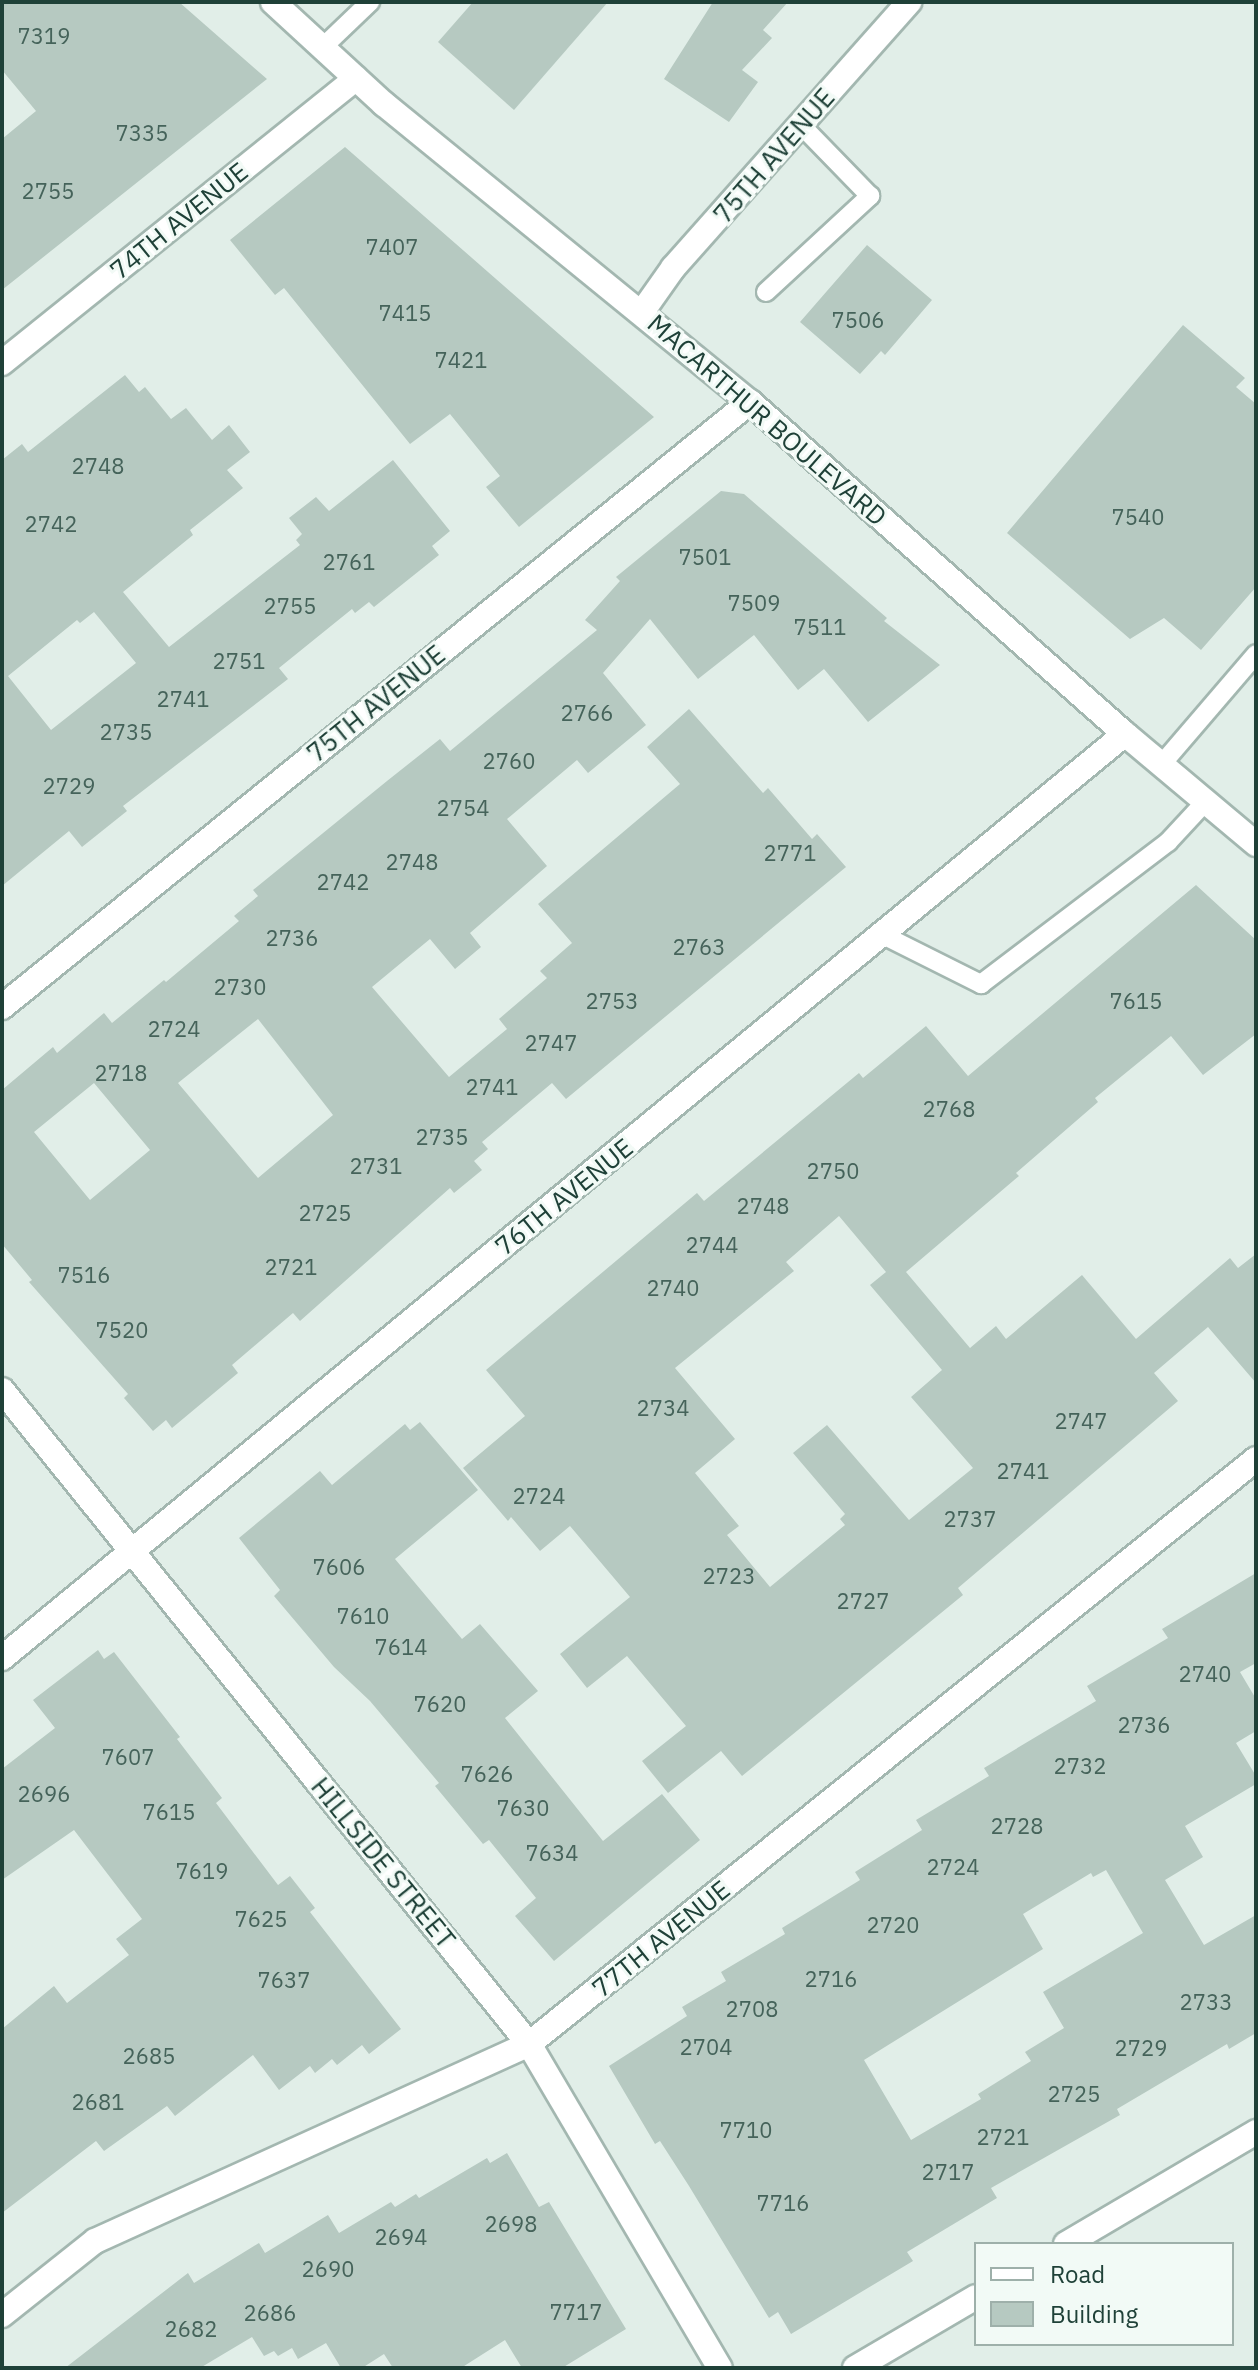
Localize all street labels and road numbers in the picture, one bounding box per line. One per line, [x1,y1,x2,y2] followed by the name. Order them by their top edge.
[707,82,841,230] street label: 75TH AVENUE
[104,156,254,286] street label: 74TH AVENUE
[641,308,893,532] street label: MACARTHUR BOULEVARD
[301,639,451,769] street label: 75TH AVENUE
[489,1132,639,1262] street label: 76TH AVENUE
[305,1771,461,1955] street label: HILLSIDE STREET
[586,1874,736,2004] street label: 77TH AVENUE

